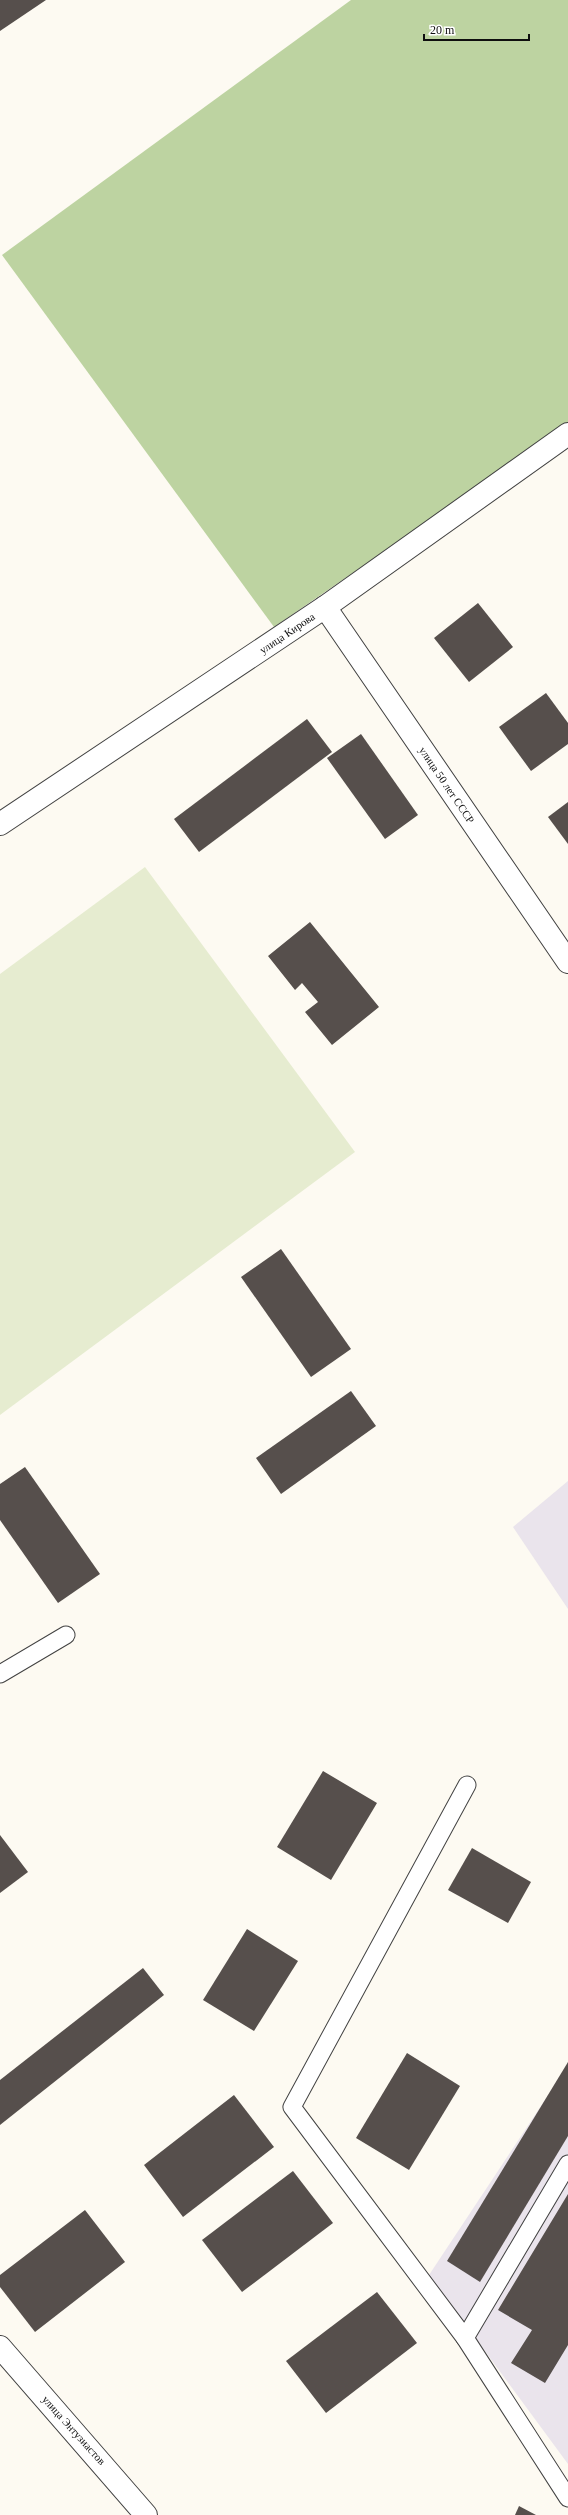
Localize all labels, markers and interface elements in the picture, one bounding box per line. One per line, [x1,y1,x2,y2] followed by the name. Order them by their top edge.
[424,16,529,42] scale bar
[430,23,455,37] text: 20 m
[257,610,317,656] street label: улица Кирова
[417,744,477,826] street label: улица 50 лет СССР
[40,2393,108,2467] street label: улица Энтузиастов

